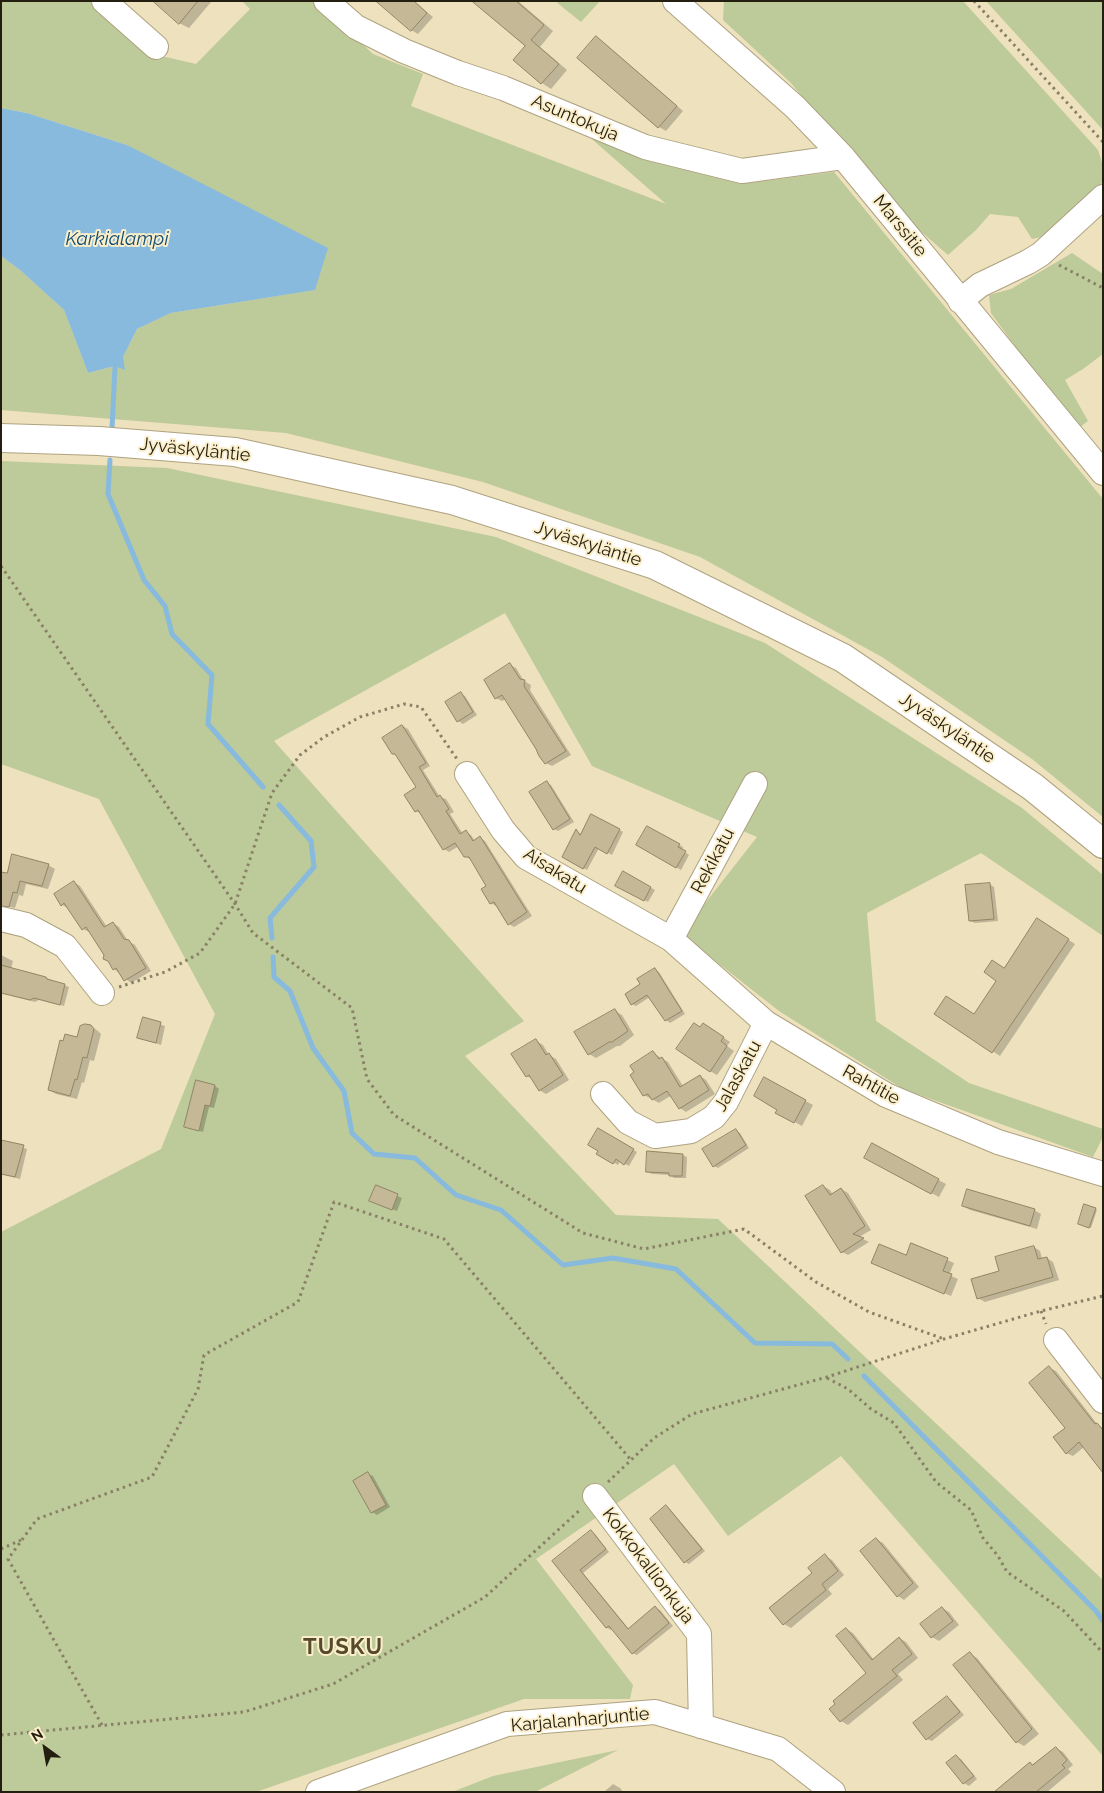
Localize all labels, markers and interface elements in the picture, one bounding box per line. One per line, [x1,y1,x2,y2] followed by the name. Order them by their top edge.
[528,90,622,146] street label: Asuntokuja
[868,191,932,261] street label: Marssitie
[66,228,168,250] water label: Karkialampi
[139,433,251,467] street label: Jyväskyläntie
[532,517,644,571] street label: Jyväskyläntie
[895,688,999,768] street label: Jyväskyläntie
[687,824,739,898] street label: Rekikatu
[519,843,591,899] street label: Aisakatu
[710,1037,766,1115] street label: Jalaskatu
[839,1060,903,1110] street label: Rahtitie
[597,1504,699,1628] street label: Kokkokallionkuja
[302,1634,384,1660] district label: TUSKU
[510,1703,650,1737] street label: Karjalanharjuntie
[20,1723,70,1773] north arrow
[28,1726,46,1745] text: N

